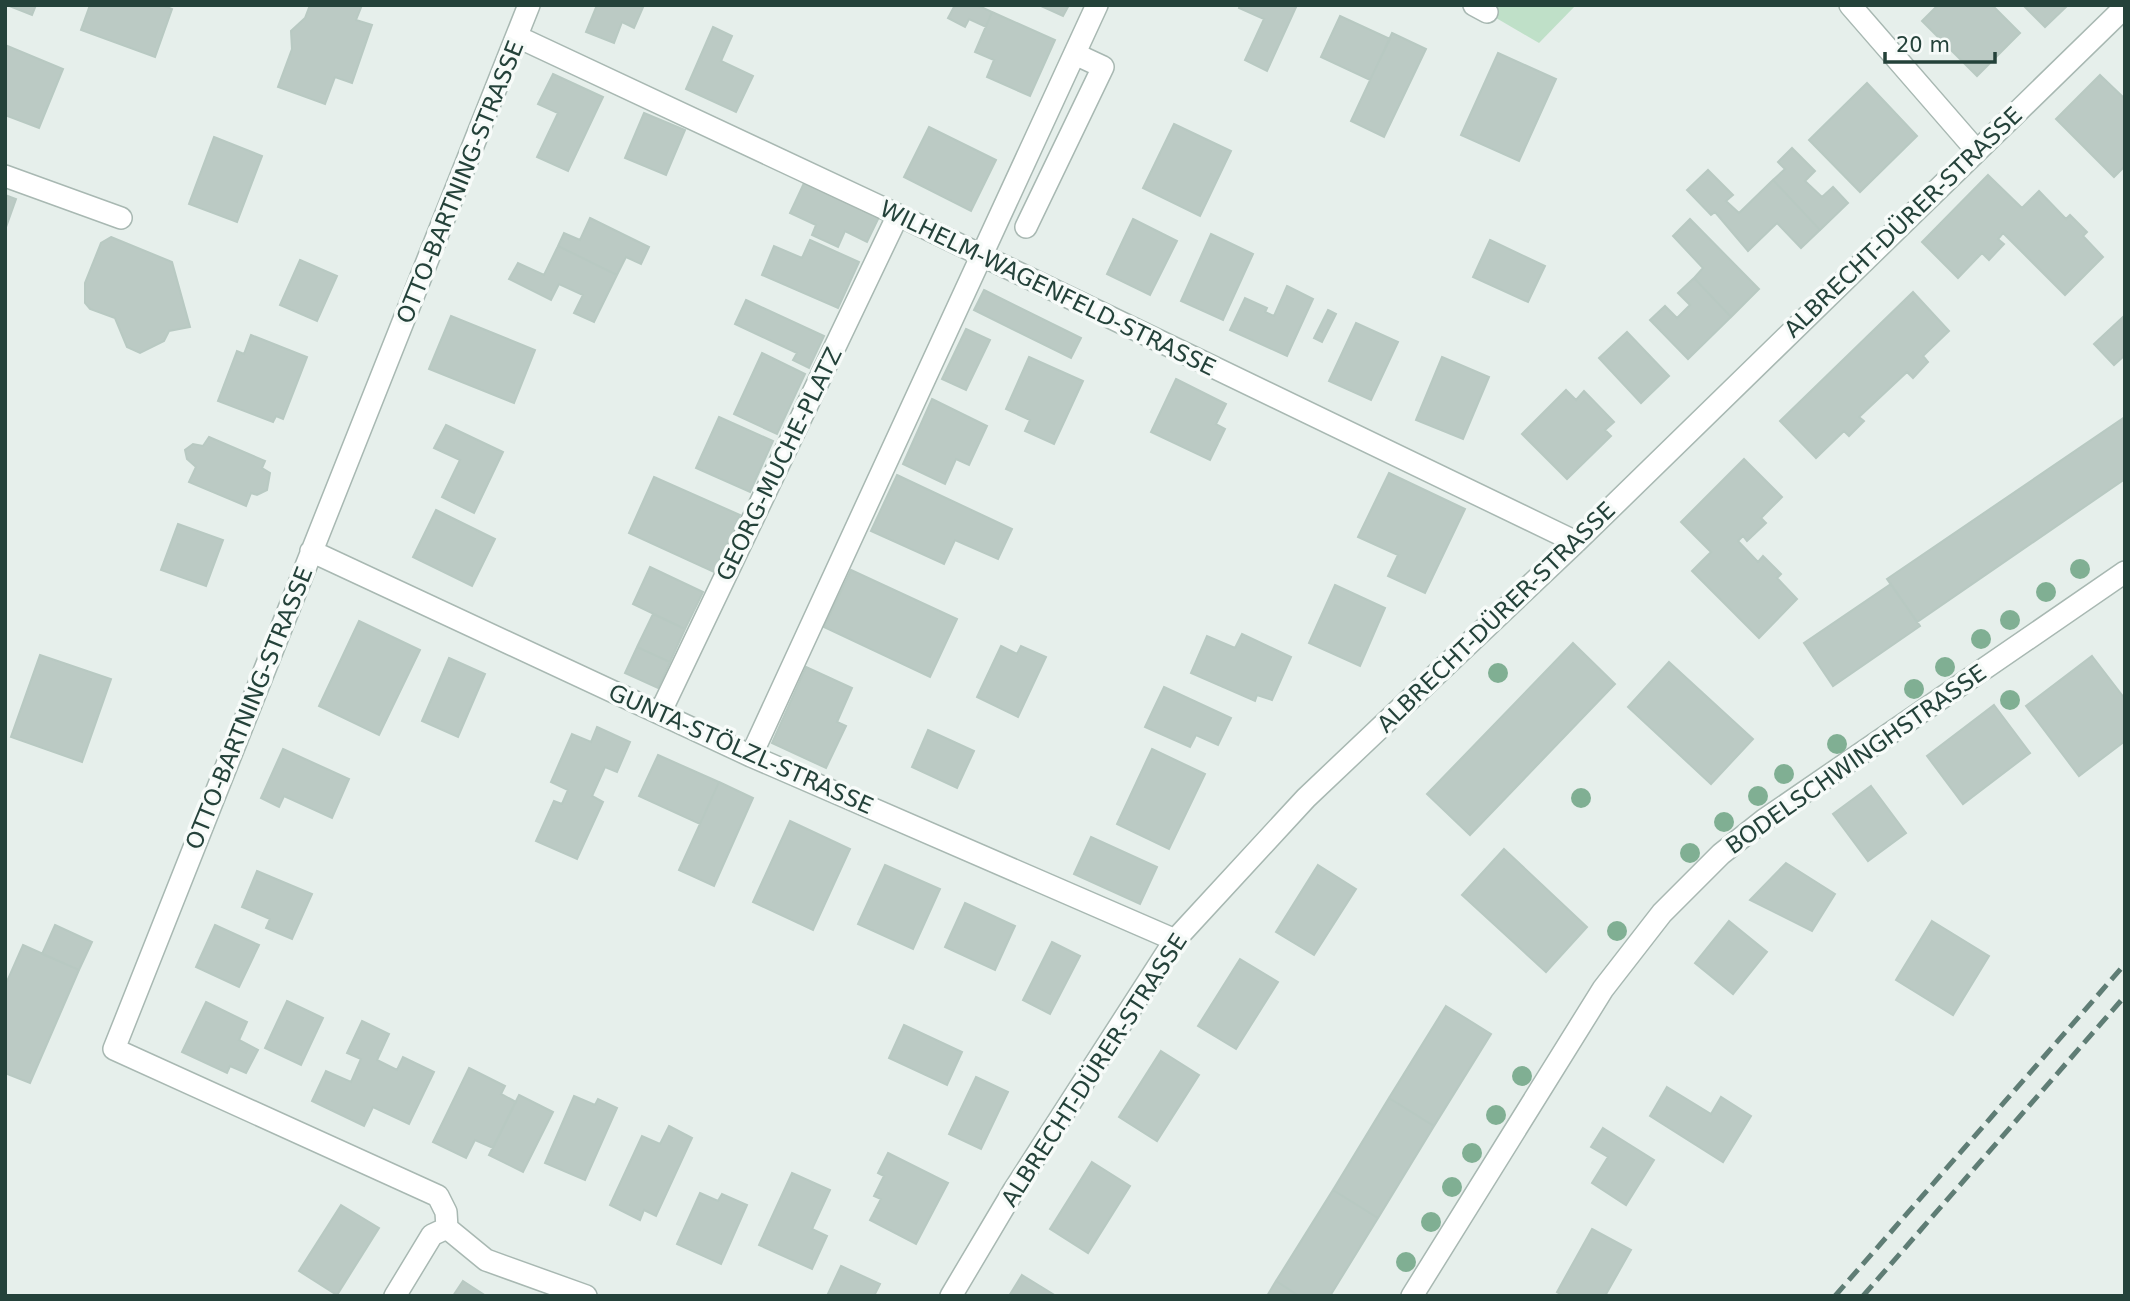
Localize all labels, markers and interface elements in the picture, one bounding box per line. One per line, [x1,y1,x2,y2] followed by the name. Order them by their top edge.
[1885,21,1995,65] scale bar
[1896,33,1950,57] text: 20 m
[391,37,529,327] street label: OTTO-BARTNING-STRASSE
[1778,101,2027,343] street label: ALBRECHT-DÜRER-STRASSE
[876,195,1220,381] street label: WILHELM-WAGENFELD-STRASSE
[711,343,847,585] street label: GEORG-MUCHE-PLATZ
[1371,496,1620,738] street label: ALBRECHT-DÜRER-STRASSE
[180,563,318,853] street label: OTTO-BARTNING-STRASSE
[1721,659,1991,859] street label: BODELSCHWINGHSTRASSE
[605,678,878,819] street label: GUNTA-STÖLZL-STRASSE
[995,928,1192,1211] street label: ALBRECHT-DÜRER-STRASSE

